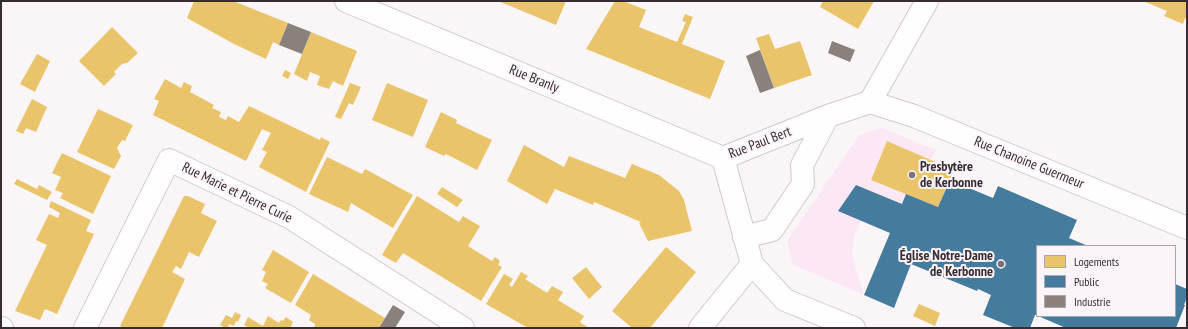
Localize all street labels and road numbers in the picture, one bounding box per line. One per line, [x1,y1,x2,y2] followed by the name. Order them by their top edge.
[507,61,561,97] street label: Rue Branly
[726,123,794,163] street label: Rue Paul Bert
[972,133,1086,193] street label: Rue Chanoine Guermeur
[179,159,295,227] street label: Rue Marie et Pierre Curie

